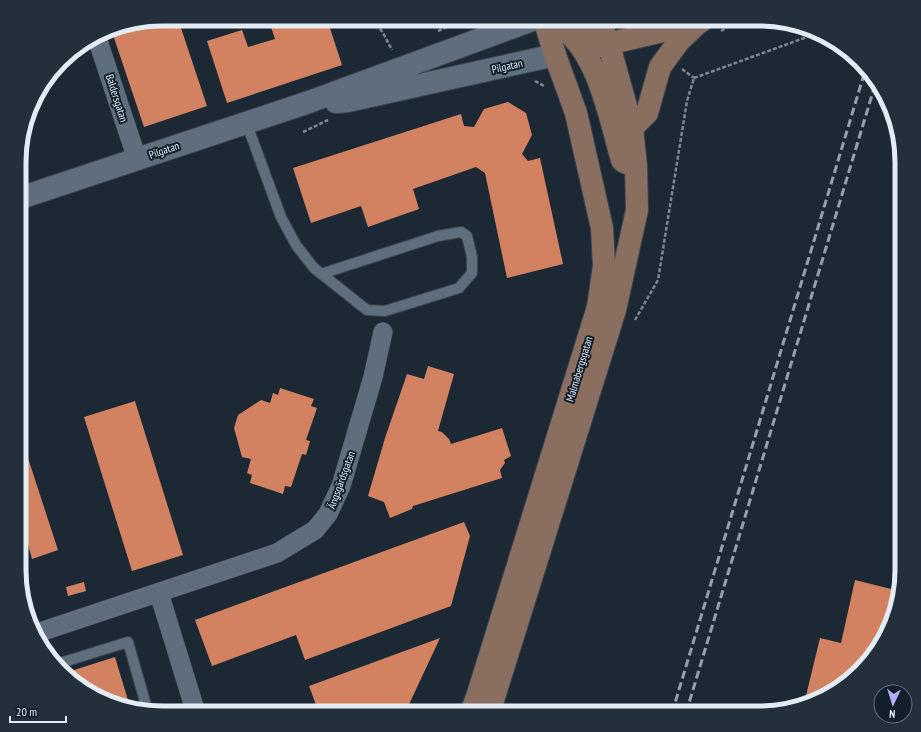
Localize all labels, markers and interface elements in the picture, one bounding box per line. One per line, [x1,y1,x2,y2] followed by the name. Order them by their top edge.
[490,56,524,76] street label: Pilgatan
[103,72,131,124] street label: Baldersgatan
[147,138,181,162] street label: Pilgatan
[562,334,596,403] street label: Malmabergsgatan
[324,449,358,511] street label: Ängsgärdsgatan
[873,684,913,724] north arrow
[10,698,66,724] scale bar
[16,704,37,719] text: 20 m
[889,707,896,721] text: N

